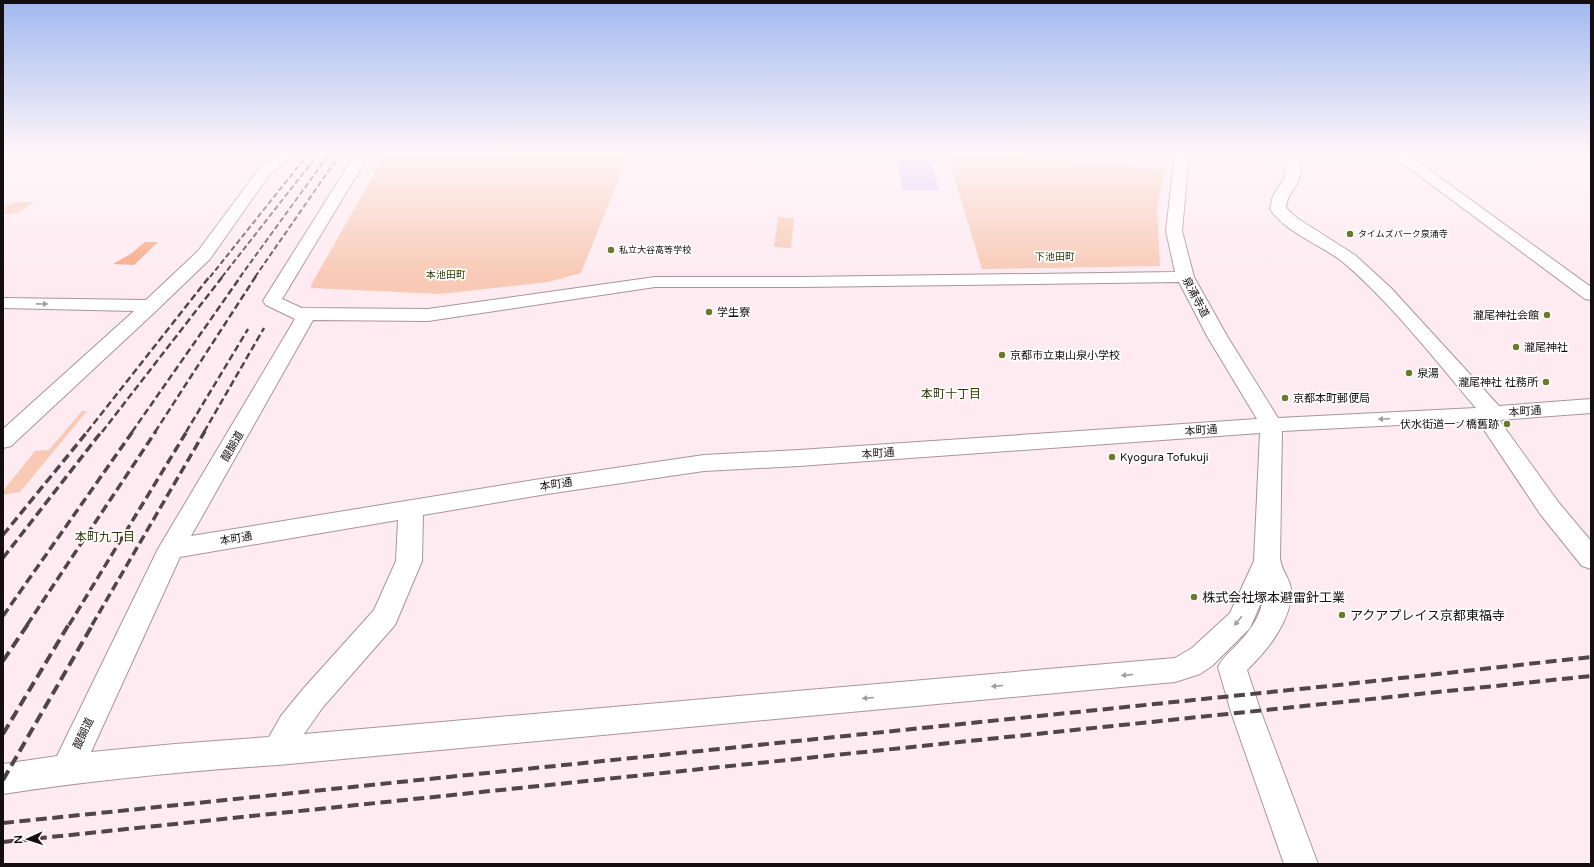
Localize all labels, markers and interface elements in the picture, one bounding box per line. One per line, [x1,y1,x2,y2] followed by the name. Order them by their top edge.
[1345,229,1355,239] marker: タイムズパーク泉涌寺
[1358,229,1448,240] place label: タイムズパーク泉涌寺
[606,245,616,255] marker: 私立大谷高等学校
[619,245,691,256] place label: 私立大谷高等学校
[1035,251,1075,263] district label: 下池田町
[426,269,466,281] district label: 本池田町
[1179,275,1212,320] street label: 泉涌寺道
[36,301,49,307] one-way arrow
[717,306,750,319] place label: 学生寮
[704,307,714,317] marker: 学生寮
[1473,309,1539,322] place label: 瀧尾神社会館
[1542,310,1552,320] marker: 瀧尾神社会館
[1524,341,1568,354] place label: 瀧尾神社
[1511,342,1521,352] marker: 瀧尾神社
[1010,349,1120,362] place label: 京都市立東山泉小学校
[997,350,1007,360] marker: 京都市立東山泉小学校
[1417,367,1439,380] place label: 泉湯
[1404,368,1414,378] marker: 泉湯
[1458,376,1539,389] place label: 瀧尾神社 社務所
[1541,377,1551,387] marker: 瀧尾神社 社務所
[921,387,981,401] district label: 本町十丁目
[1293,392,1370,405] place label: 京都本町郵便局
[1280,393,1290,403] marker: 京都本町郵便局
[1508,404,1542,419] street label: 本町通
[1377,416,1390,422] one-way arrow
[1400,418,1499,431] place label: 伏水街道一ノ橋舊跡
[1502,419,1512,429] marker: 伏水街道一ノ橋舊跡
[1184,423,1218,438] street label: 本町通
[219,429,246,464] street label: 醍醐道
[861,446,895,461] street label: 本町通
[1120,451,1209,464] place label: Kyogura Tofukuji
[1107,452,1117,462] marker: Kyogura Tofukuji
[539,475,573,493] street label: 本町通
[219,529,253,548] street label: 本町通
[75,530,135,544] district label: 本町九丁目
[1202,590,1345,606] place label: 株式会社塚本避雷針工業
[1189,592,1199,602] marker: 株式会社塚本避雷針工業
[1350,608,1505,624] place label: アクアプレイス京都東福寺
[1337,610,1347,620] marker: アクアプレイス京都東福寺
[1234,615,1242,626] one-way arrow
[1121,671,1133,678] one-way arrow
[991,683,1003,690] one-way arrow
[862,694,874,701] one-way arrow
[71,716,96,751] street label: 醍醐道
[8,819,48,859] north arrow
[12,835,25,844] text: N

